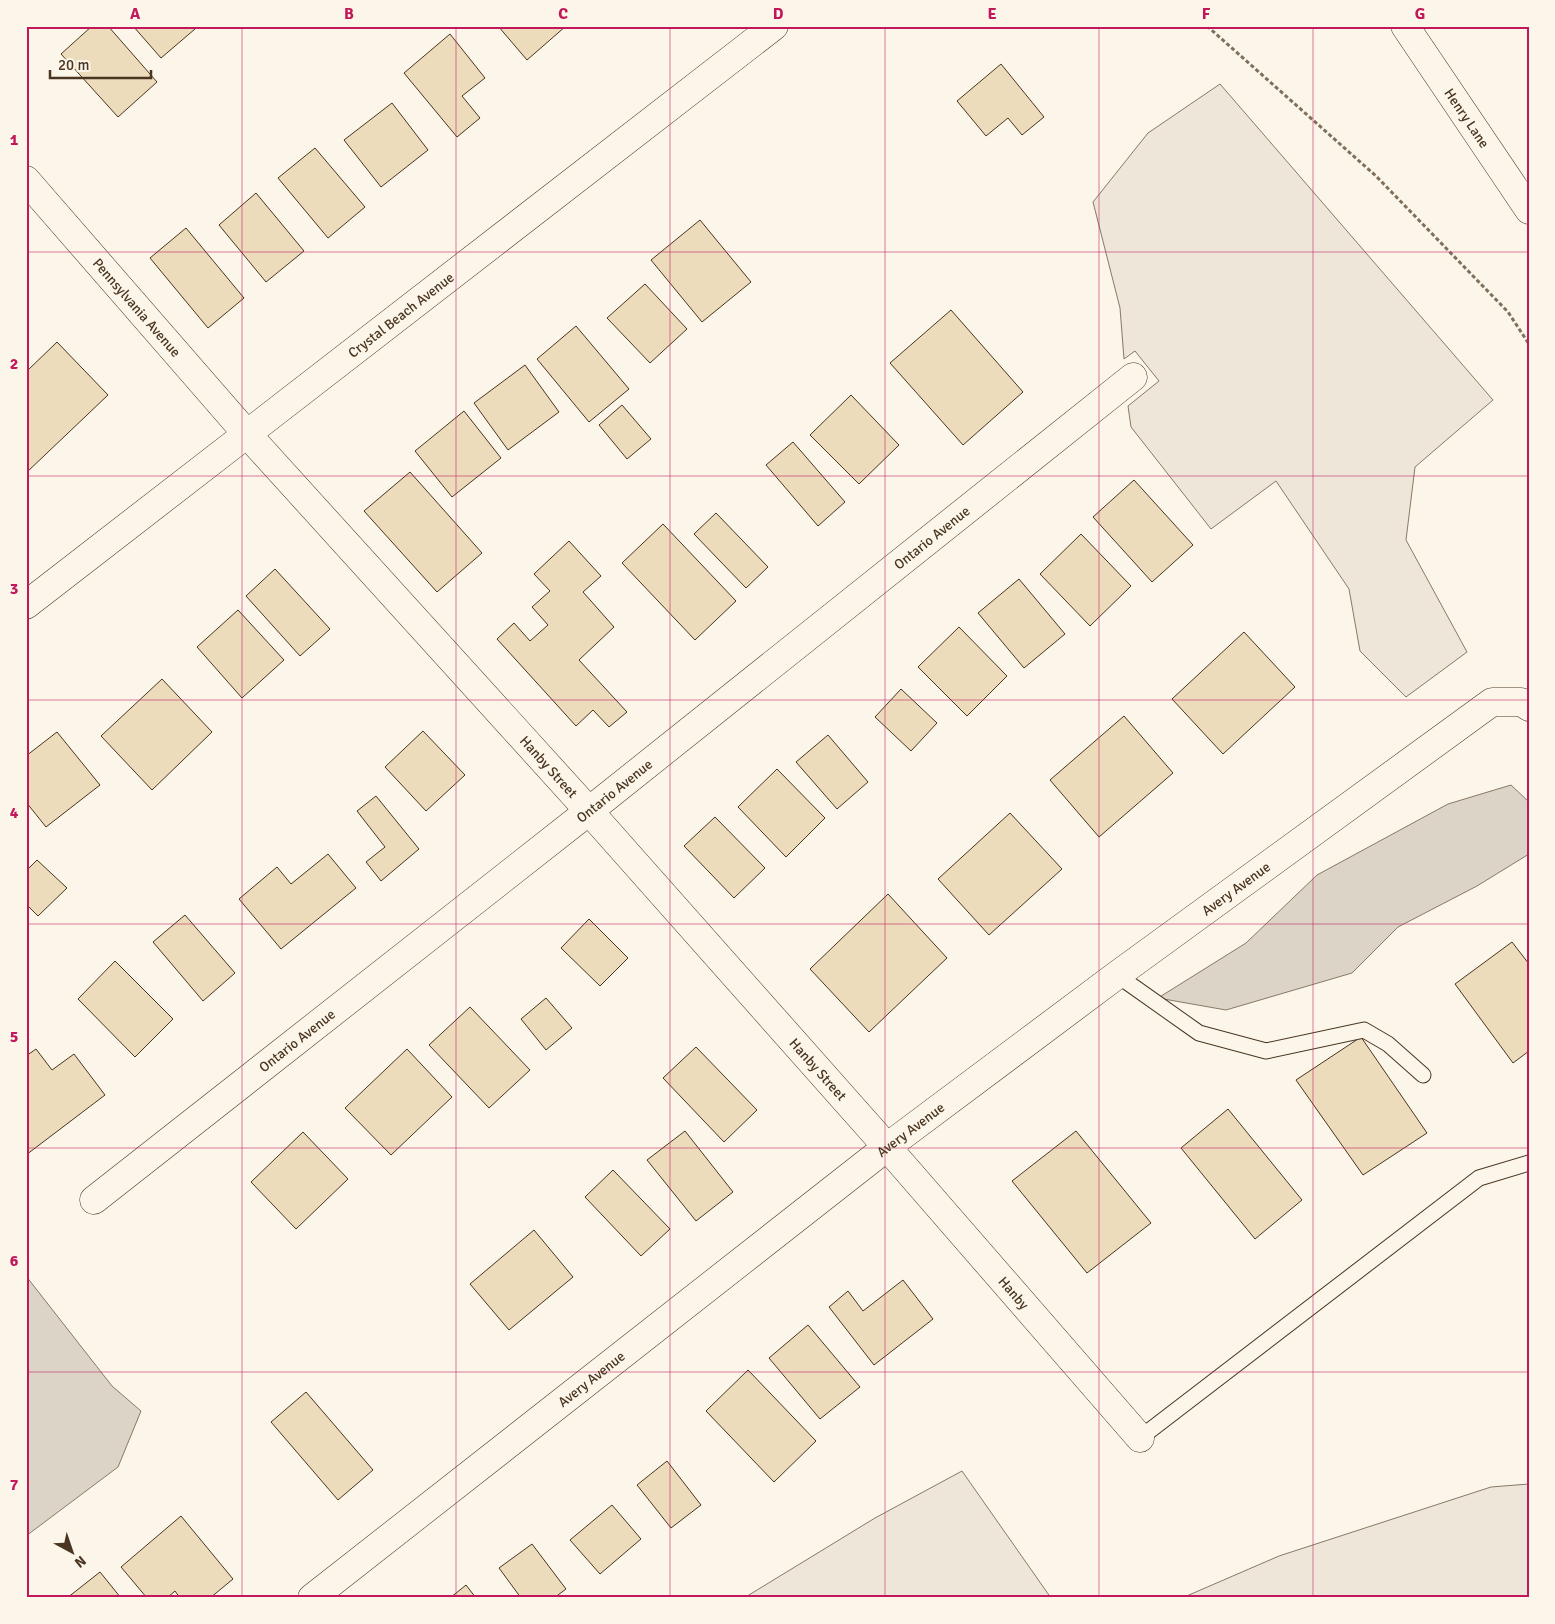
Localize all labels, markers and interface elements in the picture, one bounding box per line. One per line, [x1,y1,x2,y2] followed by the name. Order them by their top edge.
[130,4,141,24] text: A
[344,4,354,24] text: B
[558,4,568,24] text: C
[773,4,784,24] text: D
[987,4,997,24] text: E
[1202,4,1211,24] text: F
[1415,4,1425,24] text: G
[50,48,151,80] scale bar
[58,56,89,74] text: 20 m
[1441,85,1493,151] street label: Henry Lane
[10,130,19,150] text: 1
[89,255,185,360] street label: Pennsylvania Avenue
[344,268,457,361] street label: Crystal Beach Avenue
[10,354,18,374] text: 2
[890,502,973,573] street label: Ontario Avenue
[10,579,18,599] text: 3
[516,732,581,801] street label: Hanby Street
[573,755,656,826] street label: Ontario Avenue
[10,803,19,823] text: 4
[1198,858,1273,919] street label: Avery Avenue
[255,1005,338,1076] street label: Ontario Avenue
[10,1027,18,1047] text: 5
[786,1035,850,1104] street label: Hanby Street
[873,1099,948,1160] street label: Avery Avenue
[10,1251,19,1271] text: 6
[995,1273,1033,1313] street label: Hanby
[554,1347,628,1410] street label: Avery Avenue
[10,1475,19,1495] text: 7
[48,1526,98,1576] north arrow
[71,1552,89,1571] text: N

